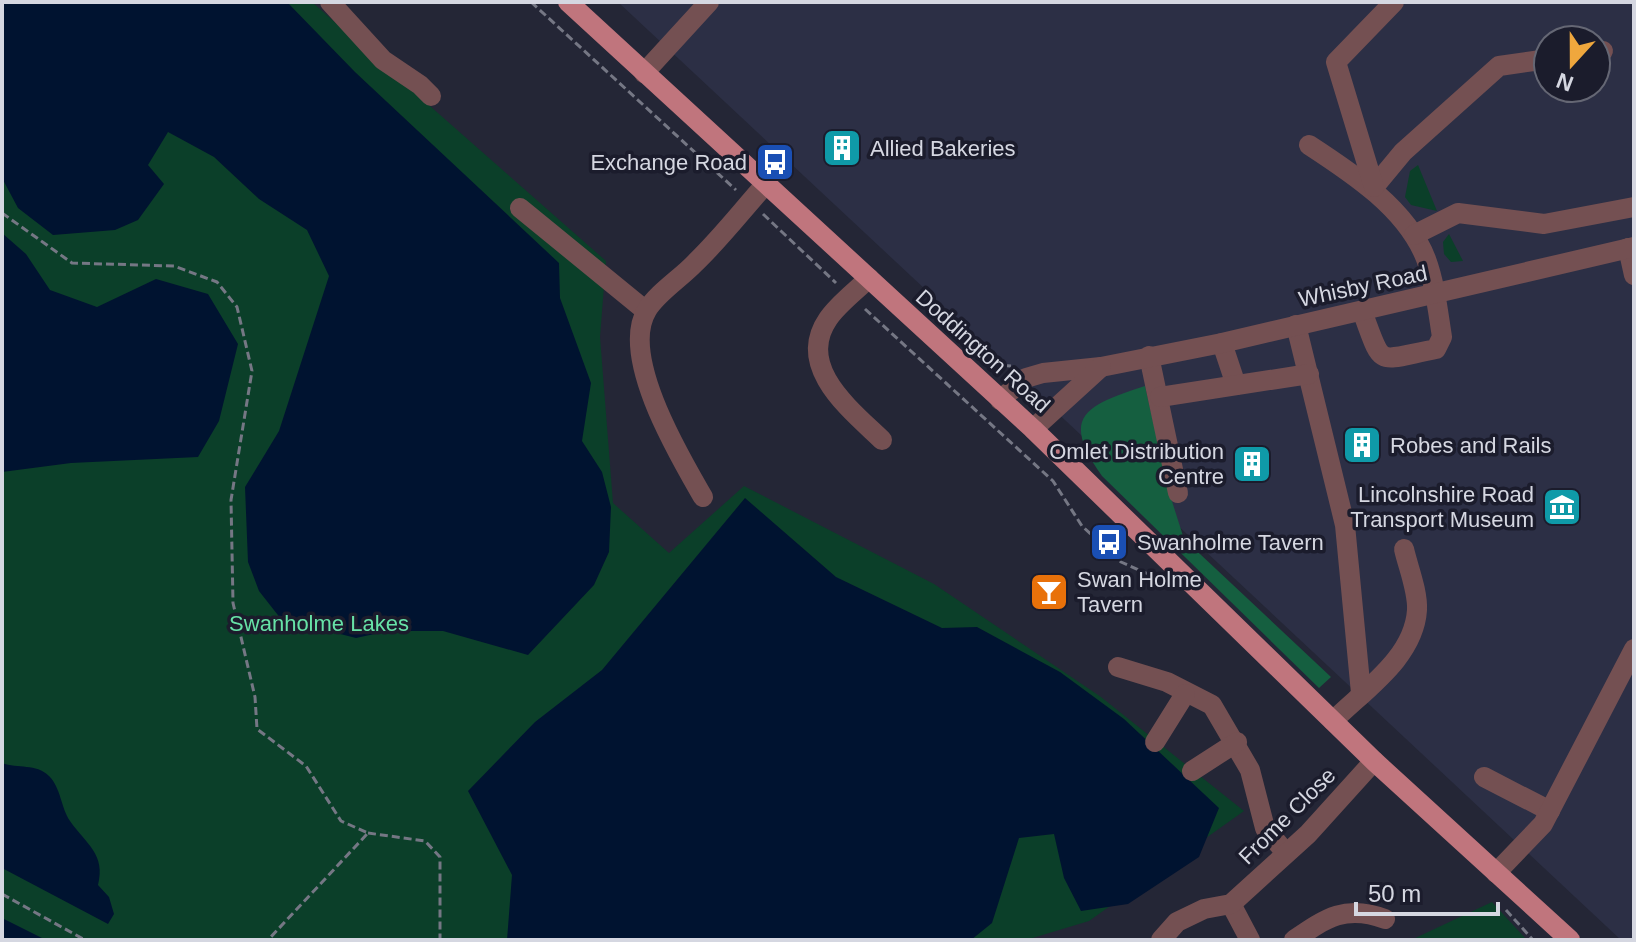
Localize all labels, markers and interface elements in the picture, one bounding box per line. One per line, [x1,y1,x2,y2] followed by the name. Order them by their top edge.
[1532,24,1612,104] north arrow
[1553,68,1577,97] text: N
[821,127,863,169] building icon: Allied Bakeries
[870,136,1016,161] place label: Allied Bakeries
[754,141,796,183] bus stop icon: Exchange Road
[590,150,747,175] place label: Exchange Road
[1296,260,1430,312] street label: Whisby Road
[911,284,1055,418] street label: Doddington Road
[1341,424,1383,466] building icon: Robes and Rails
[1390,433,1551,458] place label: Robes and Rails
[1049,439,1224,489] place label: Omlet Distribution Centre
[1231,443,1273,485] building icon: Omlet Distribution Centre
[1350,482,1534,532] place label: Lincolnshire Road Transport Museum
[1541,486,1583,528] museum icon: Lincolnshire Road Transport Museum
[1088,521,1130,563] bus stop icon: Swanholme Tavern
[1137,530,1324,555] place label: Swanholme Tavern
[1077,567,1202,617] place label: Swan Holme Tavern
[1028,571,1070,613] bar icon: Swan Holme Tavern
[229,611,409,636] park label: Swanholme Lakes
[1234,763,1340,869] street label: Frome Close
[1356,866,1498,916] scale bar
[1368,880,1421,907] text: 50 m

